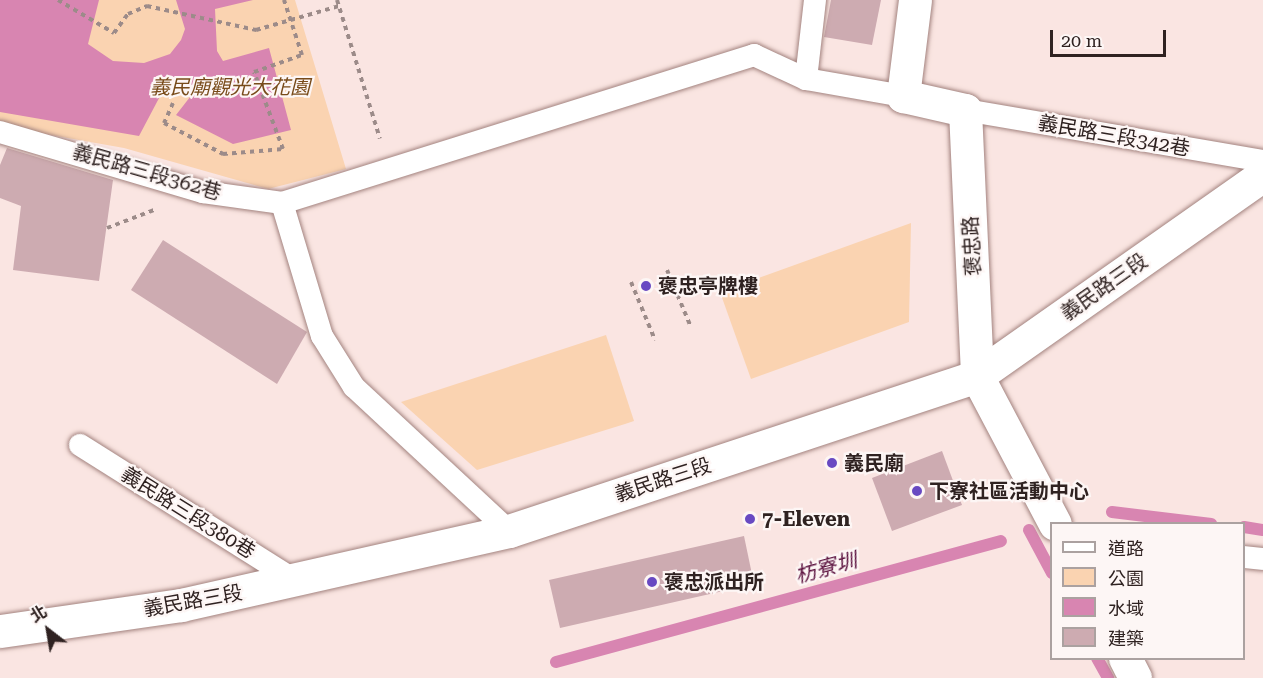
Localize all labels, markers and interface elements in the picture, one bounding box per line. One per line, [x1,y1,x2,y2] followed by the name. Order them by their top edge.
[1053,18,1168,56] scale bar
[1061,30,1102,51] text: 20 m
[150,75,310,99] park label: 義民廟觀光大花園
[1036,111,1192,161] street label: 義民路三段342巷
[70,139,224,205] street label: 義民路三段362巷
[958,215,986,277] street label: 褒忠路
[1056,248,1152,326] street label: 義民路三段
[658,274,758,298] place label: 褒忠亭牌樓
[639,279,653,293] marker: 褒忠亭牌樓
[844,451,904,475] place label: 義民廟
[612,453,714,507] street label: 義民路三段
[825,456,839,470] marker: 義民廟
[117,462,259,564] street label: 義民路三段380巷
[929,479,1089,503] place label: 下寮社區活動中心
[910,484,924,498] marker: 下寮社區活動中心
[762,507,850,531] place label: 7-Eleven
[743,512,757,526] marker: 7-Eleven
[1050,522,1245,660] legend
[1108,538,1144,559] text: 道路
[792,548,860,588] water label: 枋寮圳
[1108,568,1144,589] text: 公園
[664,570,764,594] place label: 褒忠派出所
[645,575,659,589] marker: 褒忠派出所
[142,580,244,622] street label: 義民路三段
[1108,598,1144,619] text: 水域
[18,600,78,660] north arrow
[27,602,50,626] text: 北
[1108,628,1144,649] text: 建築

